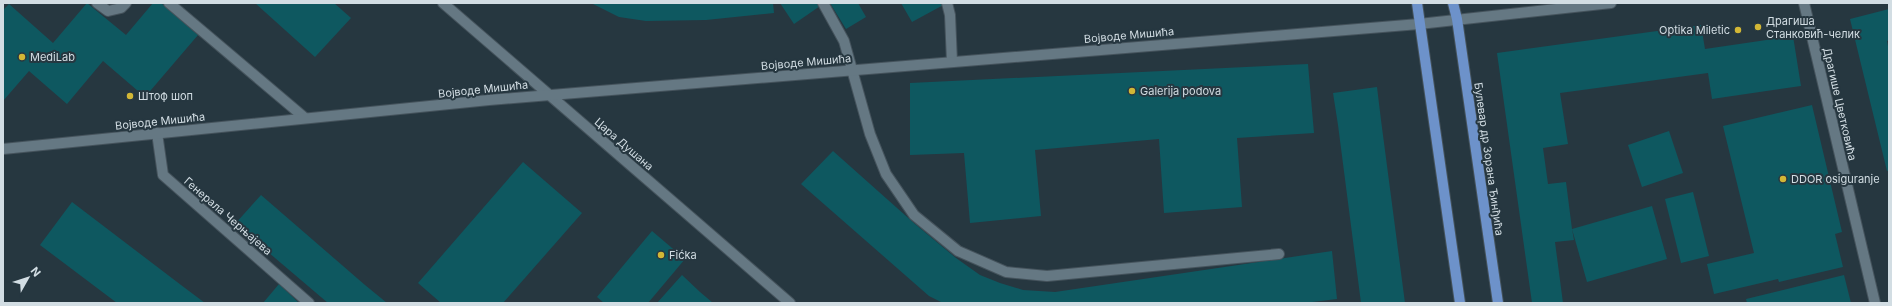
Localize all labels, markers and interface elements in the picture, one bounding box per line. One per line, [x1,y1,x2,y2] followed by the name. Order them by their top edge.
[1766,14,1860,41] place label: Драгиша Станковић-челик
[1753,22,1763,32] marker: Драгиша Станковић-челик
[1659,23,1730,37] place label: Optika Miletic
[1083,24,1175,46] street label: Војводе Мишића
[1733,25,1743,35] marker: Optika Miletic
[1820,46,1860,162] street label: Драгише Цветковића
[30,50,75,64] place label: MediLab
[760,51,852,73] street label: Војводе Мишића
[17,52,27,62] marker: MediLab
[437,77,529,101] street label: Војводе Мишића
[1471,81,1507,237] street label: Булевар др Зорана Ђинђића
[1140,84,1221,98] place label: Galerija podova
[1127,86,1137,96] marker: Galerija podova
[138,89,193,103] place label: Штоф шоп
[125,91,135,101] marker: Штоф шоп
[114,109,206,133] street label: Војводе Мишића
[592,115,656,173] street label: Цара Душана
[1791,172,1880,186] place label: DDOR osiguranje
[181,174,275,258] street label: Генерала Черњајева
[1778,174,1788,184] marker: DDOR osiguranje
[669,248,697,262] place label: Fićka
[656,250,666,260] marker: Fićka
[8,258,48,298] north arrow
[28,264,44,279] text: N

